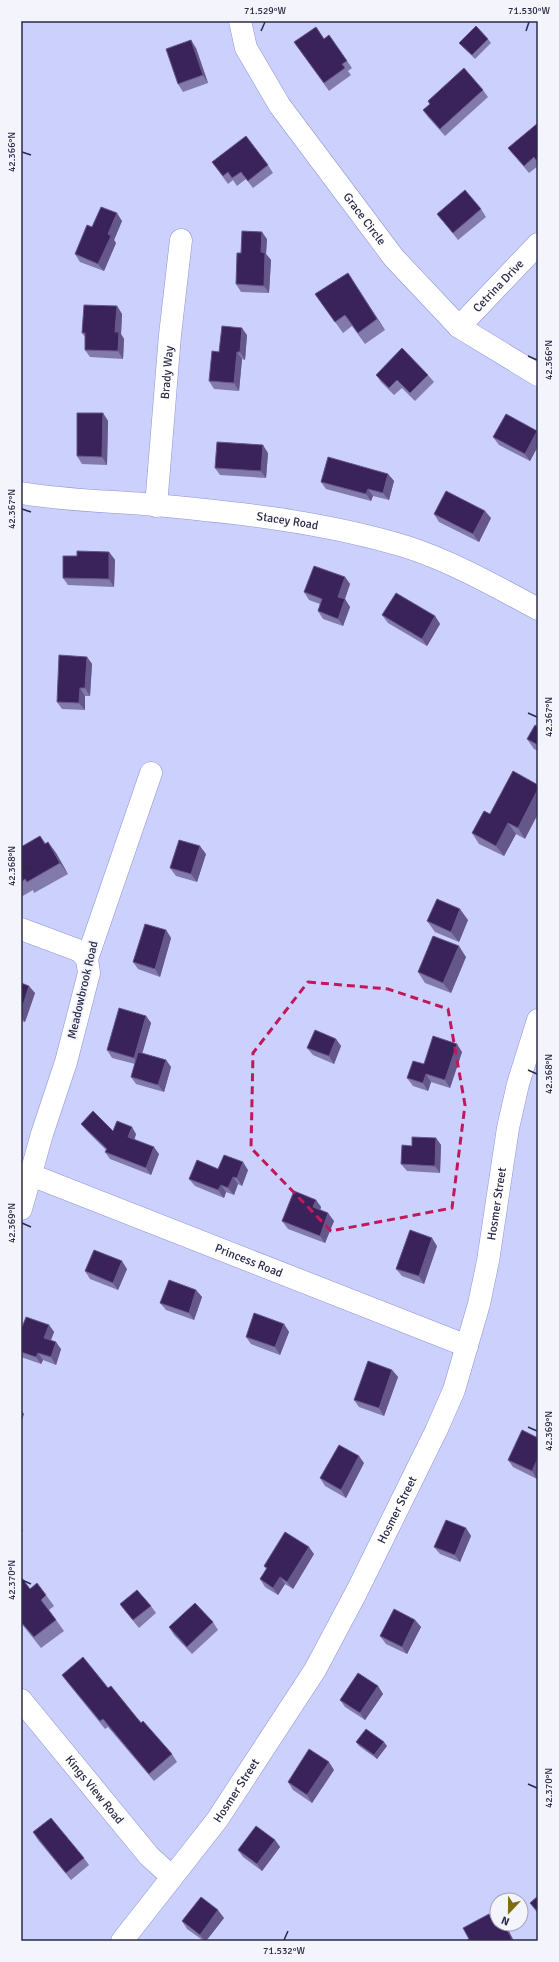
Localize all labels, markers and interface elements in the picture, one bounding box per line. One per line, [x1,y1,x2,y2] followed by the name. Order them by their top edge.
[244,5,286,17] text: 71.529°W
[508,5,550,17] text: 71.530°W
[6,132,18,172] text: 42.366°N
[340,190,389,248] street label: Grace Circle
[470,256,527,315] street label: Cetrina Drive
[543,340,555,380] text: 42.366°N
[157,345,177,400] street label: Brady Way
[6,489,18,529] text: 42.367°N
[256,509,320,533] street label: Stacey Road
[543,697,555,737] text: 42.367°N
[6,846,18,886] text: 42.368°N
[64,939,102,1041] street label: Meadowbrook Road
[543,1054,555,1094] text: 42.368°N
[484,1166,509,1241] street label: Hosmer Street
[6,1203,18,1243] text: 42.369°N
[213,1240,285,1280] street label: Princess Road
[543,1411,555,1451] text: 42.369°N
[374,1474,420,1546] street label: Hosmer Street
[6,1560,18,1600] text: 42.370°N
[62,1752,127,1827] street label: Kings View Road
[210,1756,263,1825] street label: Hosmer Street
[543,1768,555,1808] text: 42.370°N
[489,1892,529,1932] north arrow
[499,1913,511,1928] text: N
[263,1945,305,1957] text: 71.532°W

